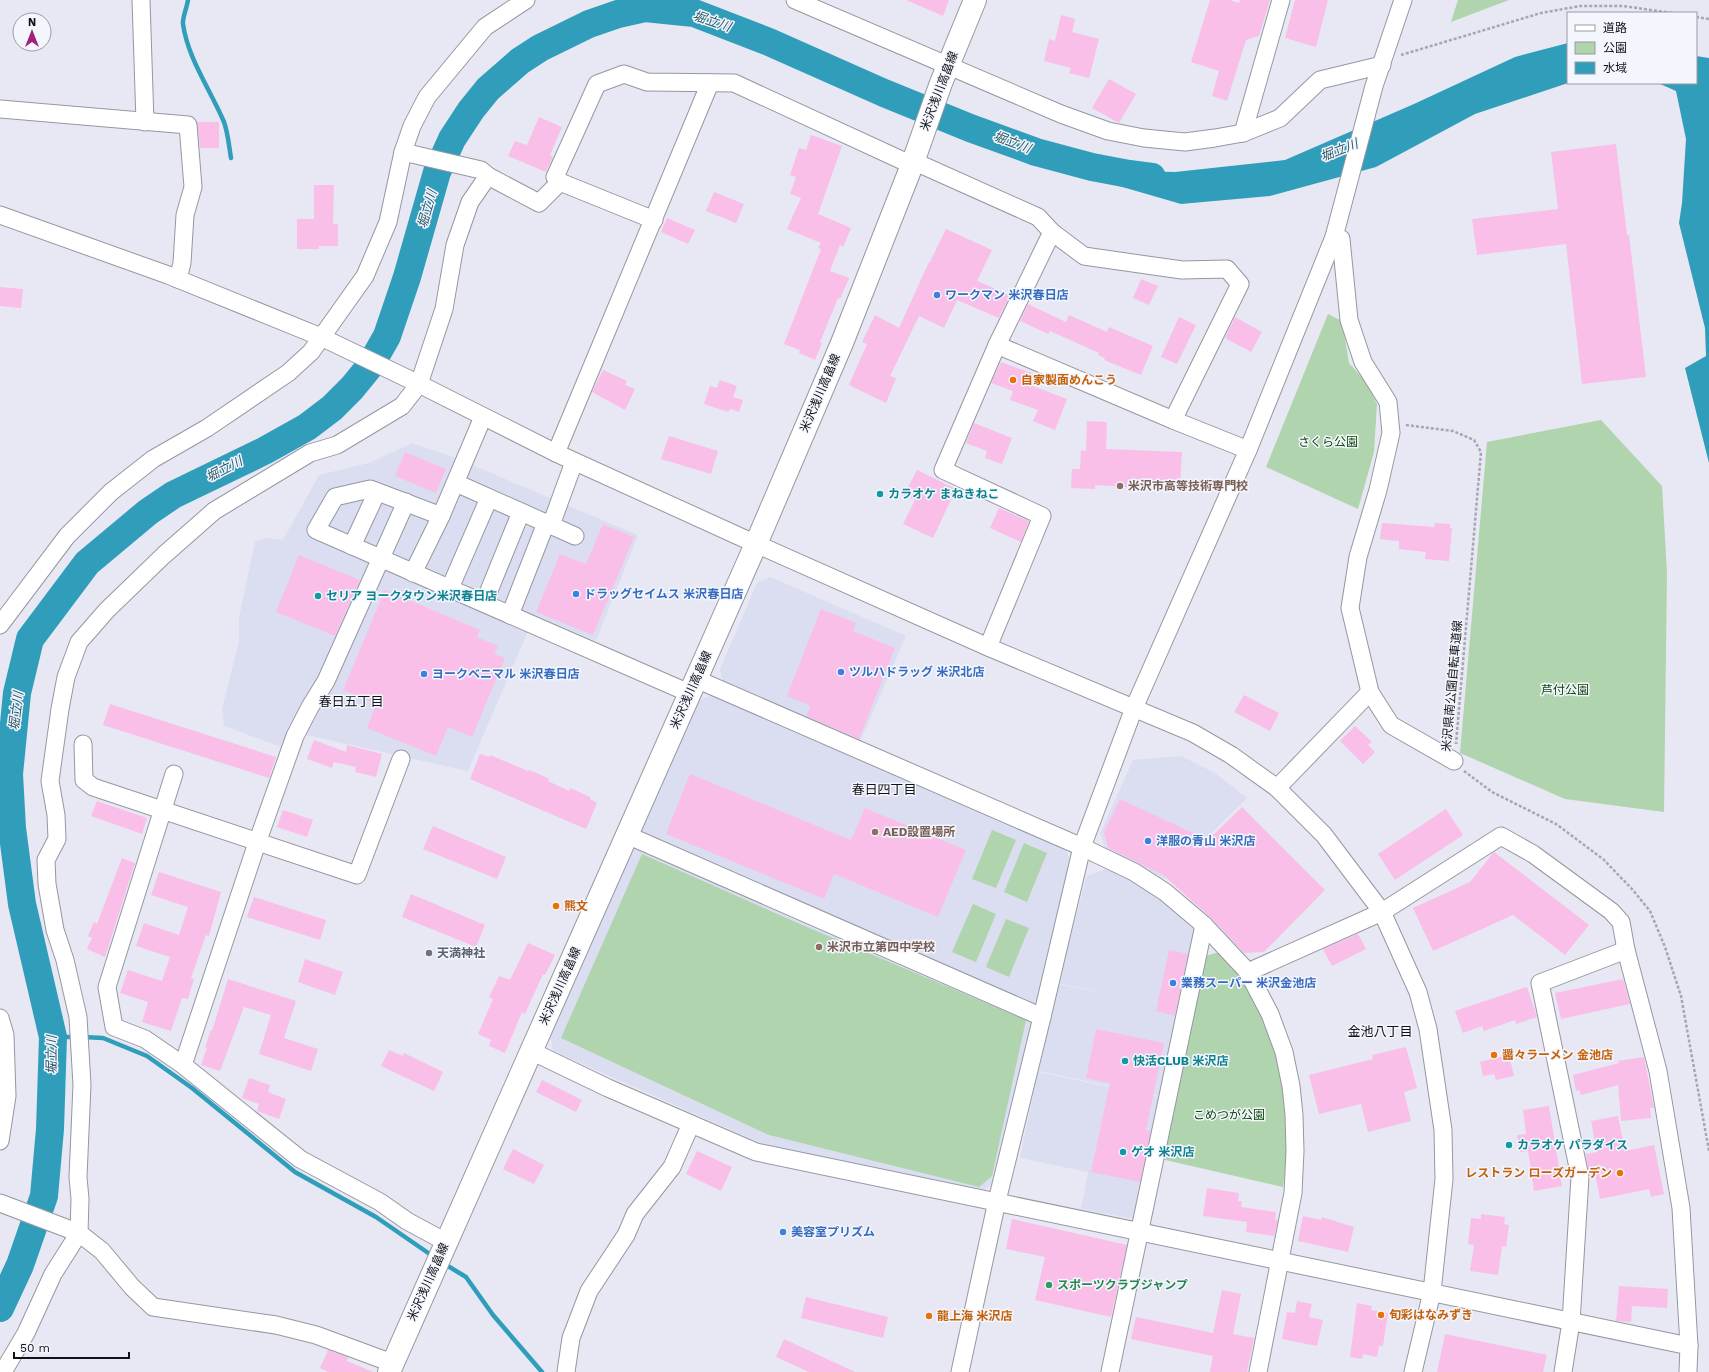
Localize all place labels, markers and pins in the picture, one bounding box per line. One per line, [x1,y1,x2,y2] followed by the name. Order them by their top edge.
[945,288,1068,302] place label: ワークマン 米沢春日店
[932,290,942,300] marker: ワークマン 米沢春日店
[1021,373,1117,387] place label: 自家製面めんこう
[1008,375,1018,385] marker: 自家製面めんこう
[1128,479,1248,493] place label: 米沢市高等技術専門校
[1115,481,1125,491] marker: 米沢市高等技術専門校
[888,487,999,501] place label: カラオケ まねきねこ
[875,489,885,499] marker: カラオケ まねきねこ
[584,587,743,601] place label: ドラッグセイムス 米沢春日店
[326,589,497,603] place label: セリア ヨークタウン米沢春日店
[571,589,581,599] marker: ドラッグセイムス 米沢春日店
[313,591,323,601] marker: セリア ヨークタウン米沢春日店
[849,665,984,679] place label: ツルハドラッグ 米沢北店
[432,667,579,681] place label: ヨークベニマル 米沢春日店
[836,667,846,677] marker: ツルハドラッグ 米沢北店
[419,669,429,679] marker: ヨークベニマル 米沢春日店
[883,825,955,839] place label: AED設置場所
[870,827,880,837] marker: AED設置場所
[1156,834,1255,848] place label: 洋服の青山 米沢店
[1143,836,1153,846] marker: 洋服の青山 米沢店
[564,899,588,913] place label: 熊文
[551,901,561,911] marker: 熊文
[827,940,935,954] place label: 米沢市立第四中学校
[814,942,824,952] marker: 米沢市立第四中学校
[437,946,485,960] place label: 天満神社
[424,948,434,958] marker: 天満神社
[1181,976,1316,990] place label: 業務スーパー 米沢金池店
[1168,978,1178,988] marker: 業務スーパー 米沢金池店
[1502,1048,1613,1062] place label: 醤々ラーメン 金池店
[1489,1050,1499,1060] marker: 醤々ラーメン 金池店
[1133,1054,1228,1068] place label: 快活CLUB 米沢店
[1120,1056,1130,1066] marker: 快活CLUB 米沢店
[1517,1138,1628,1152] place label: カラオケ パラダイス
[1504,1140,1514,1150] marker: カラオケ パラダイス
[1131,1145,1194,1159] place label: ゲオ 米沢店
[1118,1147,1128,1157] marker: ゲオ 米沢店
[1465,1166,1612,1180] place label: レストラン ローズガーデン
[1615,1168,1625,1178] marker: レストラン ローズガーデン
[791,1225,875,1239] place label: 美容室プリズム
[778,1227,788,1237] marker: 美容室プリズム
[1057,1278,1188,1292] place label: スポーツクラブジャンプ
[1044,1280,1054,1290] marker: スポーツクラブジャンプ
[1389,1308,1473,1322] place label: 旬彩はなみずき
[937,1309,1012,1323] place label: 龍上海 米沢店
[1376,1310,1386,1320] marker: 旬彩はなみずき
[924,1311,934,1321] marker: 龍上海 米沢店

